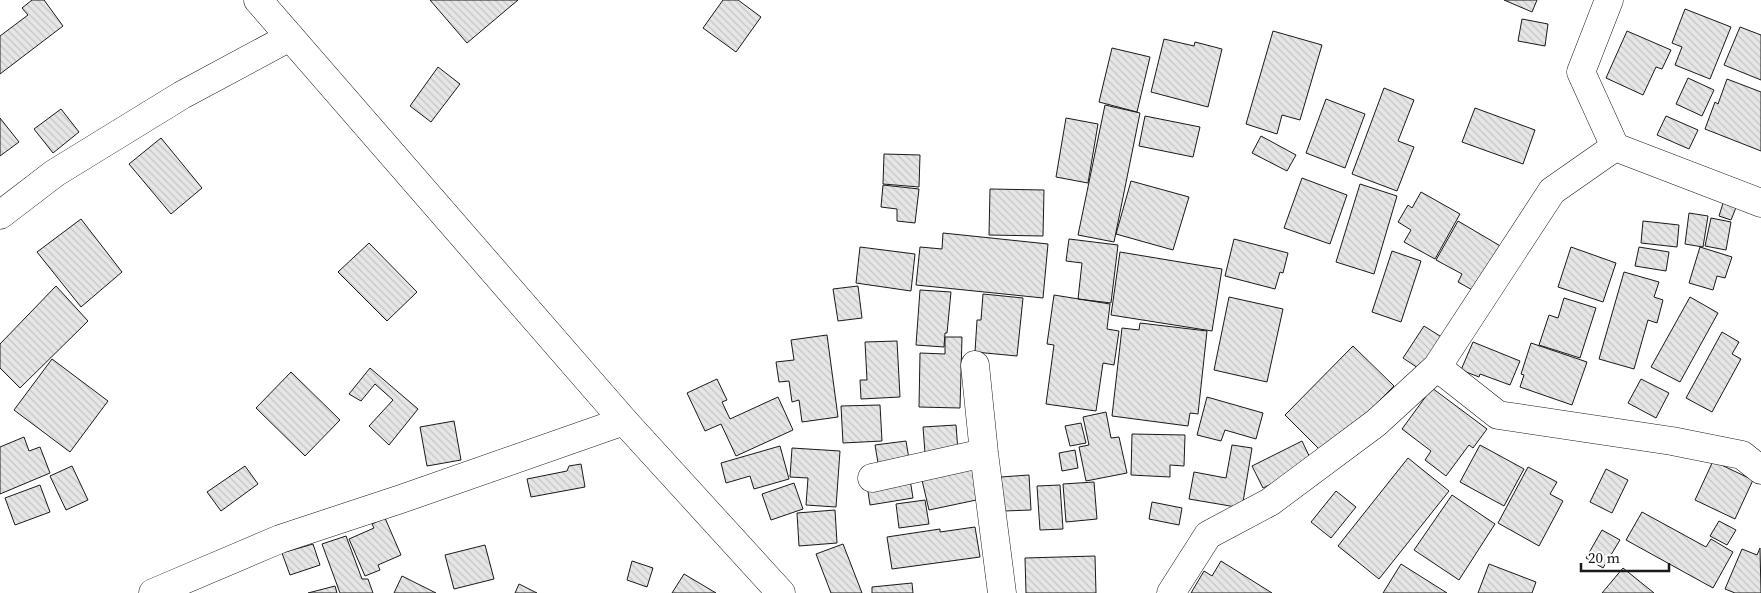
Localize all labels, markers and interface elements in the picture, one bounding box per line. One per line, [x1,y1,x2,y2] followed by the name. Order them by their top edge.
[1581,540,1668,572] scale bar
[1588,547,1620,568] text: 20 m

